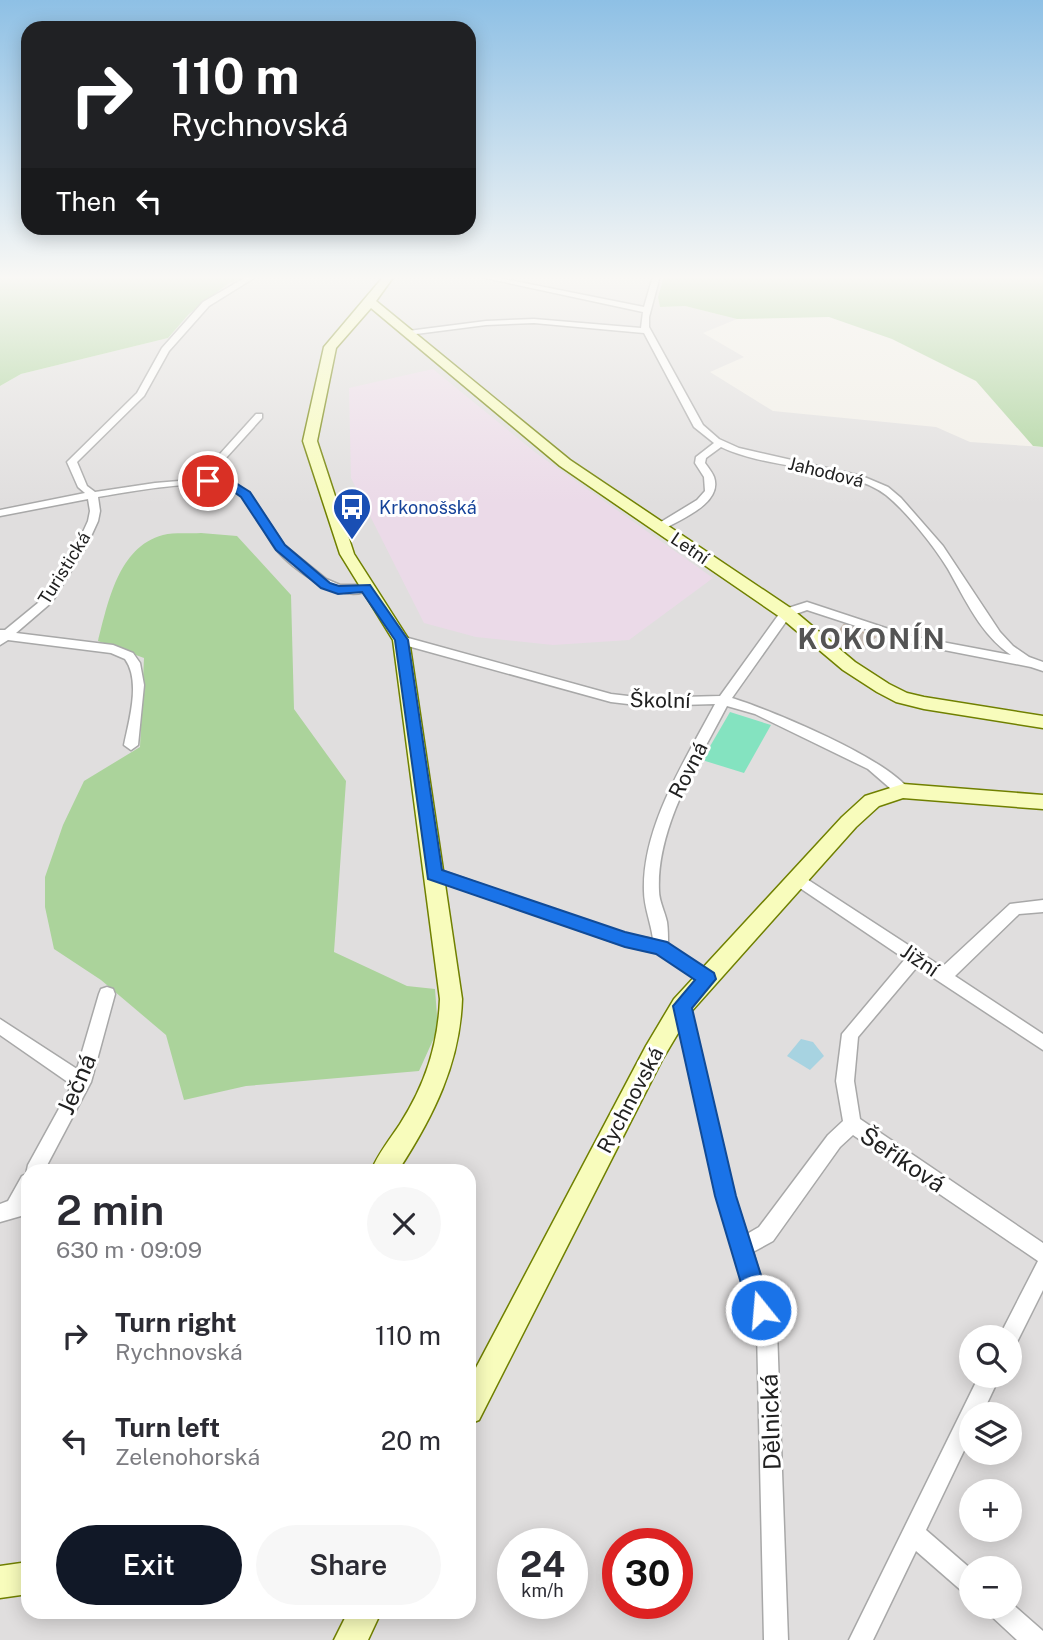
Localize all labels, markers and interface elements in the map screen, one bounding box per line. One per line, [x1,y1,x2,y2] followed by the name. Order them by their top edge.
[171,47,299,105] text: 110 m
[56,49,147,140] icon: right
[171,106,349,143] text: Rychnovská
[130,182,168,220] icon: left
[56,186,116,217] text: Then
[178,451,238,511] pin
[786,452,866,492] street label: Jahodová
[189,462,227,500] icon: arrive
[331,486,373,541] bus stop icon: Krkonošská
[379,497,477,518] place label: Krkonošská
[33,528,95,608] street label: Turistická
[667,528,714,569] street label: Letní
[797,622,947,655] district label: KOKONÍN
[629,687,691,713] street label: Školní
[663,738,713,802] street label: Rovná
[896,938,945,982] street label: Jižní
[592,1043,668,1157] street label: Rychnovská
[51,1050,101,1118] street label: Ječná
[855,1120,951,1198] street label: Šeříková
[56,1185,164,1234] text: 2 min
[367,1187,441,1261] button: close
[56,1236,202,1263] text: 630 m · 09:09
[724,1273,798,1347] position arrow
[115,1307,237,1338] text: Turn right
[56,1317,94,1355] icon: right
[375,1320,441,1351] text: 110 m
[959,1325,1022,1619] map controls
[959,1325,1022,1388] button: search
[115,1338,243,1365] text: Rychnovská
[754,1373,786,1471] street label: Dělnická
[959,1402,1022,1465] button: layers
[115,1412,220,1443] text: Turn left
[56,1422,94,1460] icon: left
[381,1425,441,1456] text: 20 m
[115,1443,260,1470] text: Zelenohorská
[959,1479,1022,1542] button: +
[56,1525,242,1605] button: Exit
[256,1525,441,1605] button: Share
[602,1528,693,1619] speed limit sign: 30
[520,1544,565,1585] text: 24
[959,1556,1022,1619] button: −
[521,1580,564,1601] text: km/h

